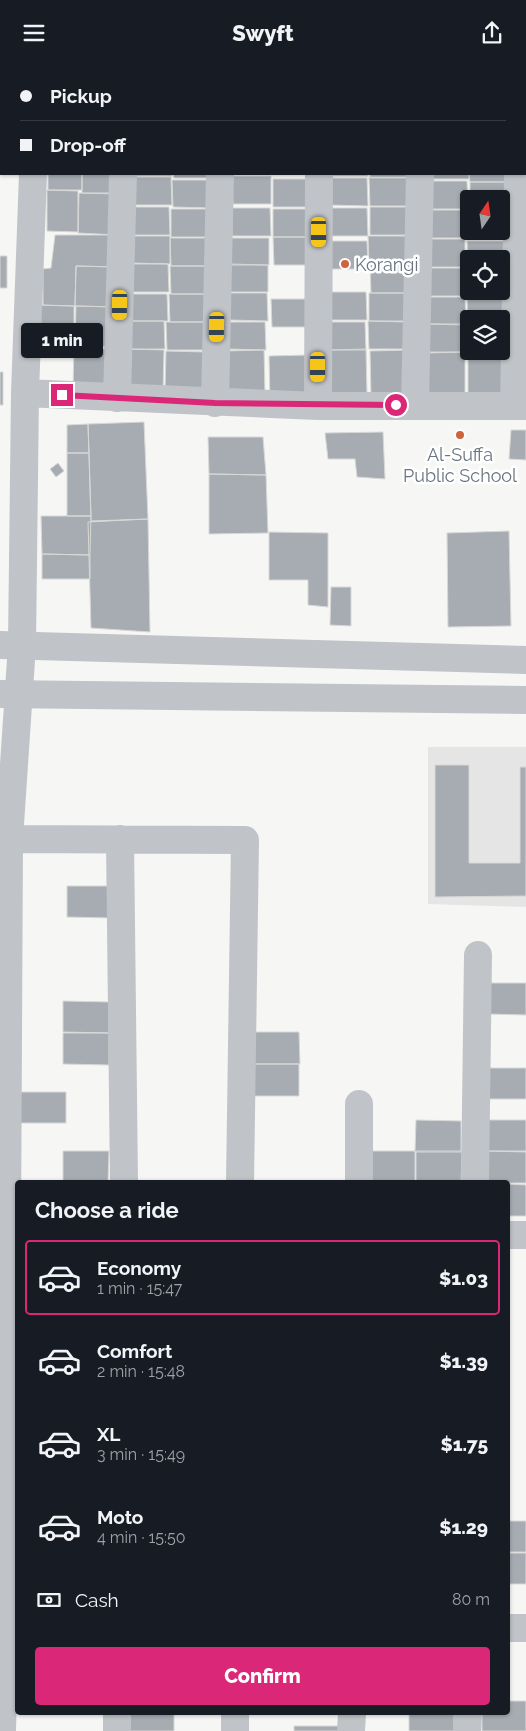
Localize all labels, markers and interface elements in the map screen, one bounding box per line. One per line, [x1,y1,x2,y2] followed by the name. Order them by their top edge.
[20,19,48,47] icon: menu
[478,19,506,47] icon: share
[232,20,294,46] text: Swyft
[50,85,112,107] text: Pickup
[50,134,126,156] text: Drop-off
[460,190,510,240] north arrow
[460,190,510,360] map controls
[311,217,326,247] car
[460,250,510,300] button: locate
[355,254,418,275] place label: Korangi
[339,258,351,270] marker: Korangi
[112,290,127,320] car
[460,310,510,360] button: layers
[209,312,224,342] car
[21,323,103,357] callout: 1 min
[41,331,83,350] text: 1 min
[310,352,325,382] car
[51,384,73,406] route end
[385,394,407,416] route start
[454,429,466,441] marker: Al-Suffa Public School
[403,444,517,486] place label: Al-Suffa Public School
[35,1197,179,1223] text: Choose a ride
[37,1255,82,1300] icon: car
[97,1257,181,1279] text: Economy
[439,1267,488,1289] text: $1.03
[97,1279,182,1298] text: 1 min · 15:47
[37,1338,82,1383] icon: car
[97,1340,172,1362] text: Comfort
[439,1350,488,1372] text: $1.39
[97,1362,185,1381] text: 2 min · 15:48
[37,1421,82,1466] icon: car
[97,1423,120,1445] text: XL
[440,1433,488,1455] text: $1.75
[97,1445,185,1464] text: 3 min · 15:49
[37,1504,82,1549] icon: car
[97,1506,143,1528] text: Moto
[439,1516,488,1538] text: $1.29
[97,1528,186,1547] text: 4 min · 15:50
[35,1586,63,1614] icon: cash
[75,1589,119,1611] text: Cash
[452,1590,490,1609] text: 80 m
[35,1647,490,1705] button: Confirm

